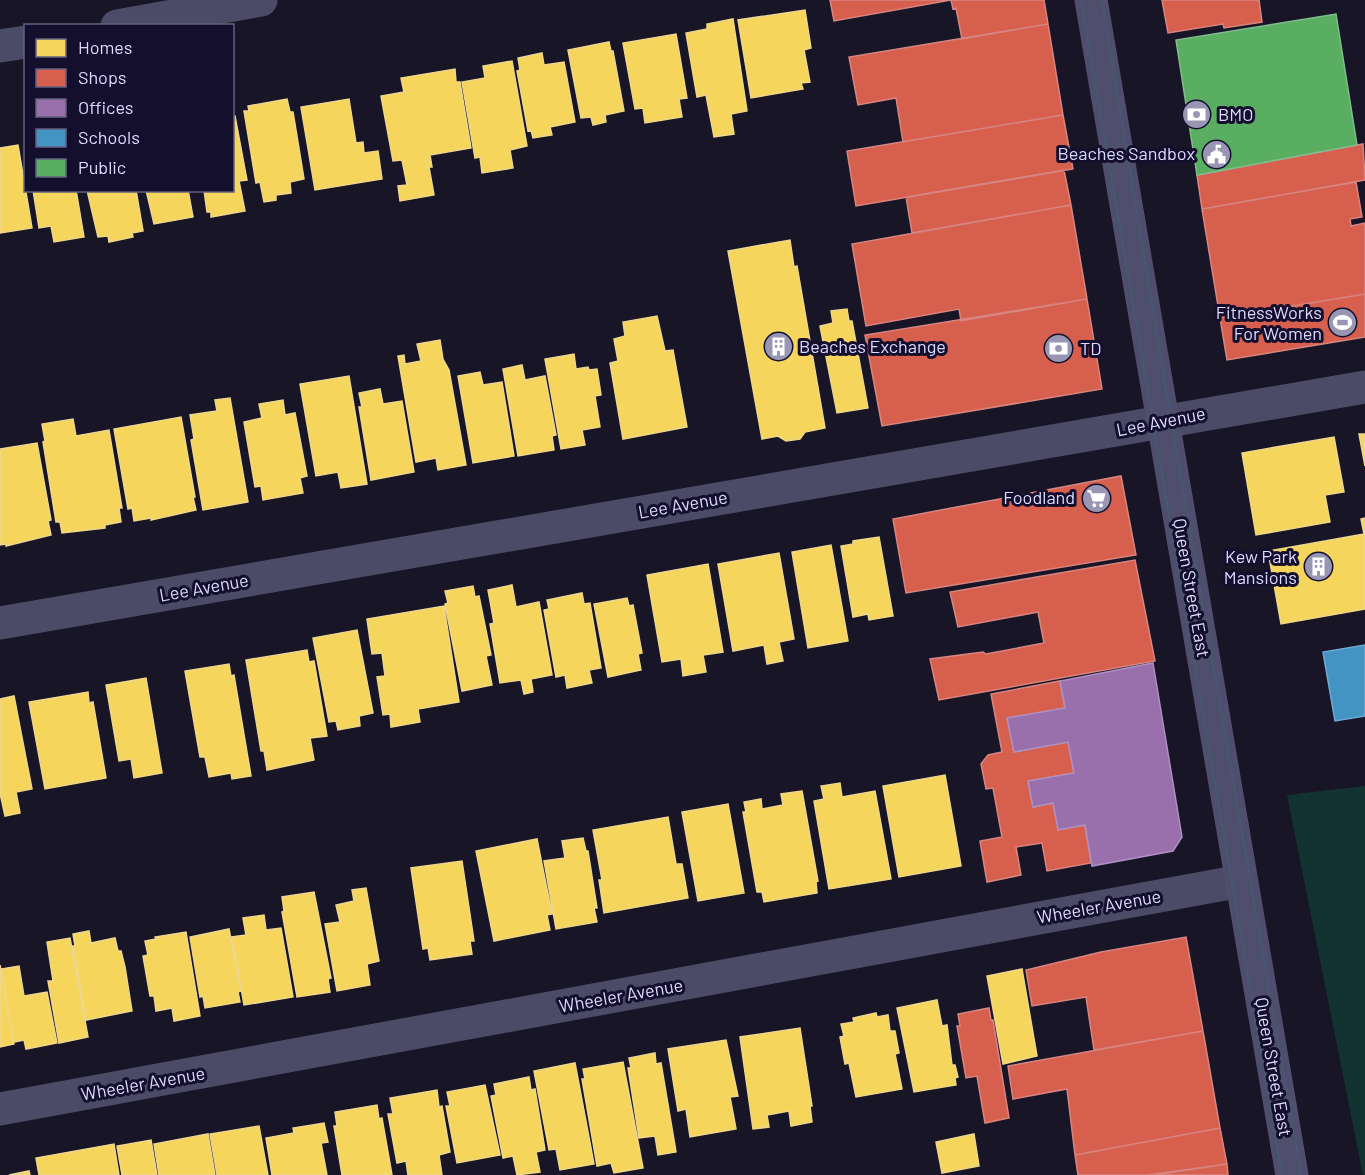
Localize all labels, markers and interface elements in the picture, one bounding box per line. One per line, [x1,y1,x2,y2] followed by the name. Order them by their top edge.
[24,24,234,192] legend
[78,36,132,58] text: Homes
[78,66,127,88] text: Shops
[78,96,134,118] text: Offices
[1181,99,1213,131] bank icon: BMO
[1218,103,1253,125] place label: BMO
[78,126,140,148] text: Schools
[1200,138,1232,170] public building icon: Beaches Sandbox
[1057,142,1195,164] place label: Beaches Sandbox
[78,156,126,178] text: Public
[1216,301,1322,344] place label: FitnessWorks For Women
[1327,307,1359,339] sports icon: FitnessWorks For Women
[762,331,794,363] building icon: Beaches Exchange
[1043,333,1075,365] bank icon: TD
[799,335,946,357] place label: Beaches Exchange
[1080,337,1101,359] place label: TD
[1114,402,1207,440] street label: Lee Avenue
[1080,482,1112,514] supermarket icon: Foodland
[636,485,729,523] street label: Lee Avenue
[1003,486,1075,508] place label: Foodland
[1169,517,1215,659] street label: Queen Street East
[1224,545,1297,588] place label: Kew Park Mansions
[1302,551,1334,583] building icon: Kew Park Mansions
[157,568,250,606] street label: Lee Avenue
[1035,884,1163,928] street label: Wheeler Avenue
[557,973,685,1017] street label: Wheeler Avenue
[1251,996,1297,1138] street label: Queen Street East
[79,1061,207,1105] street label: Wheeler Avenue

